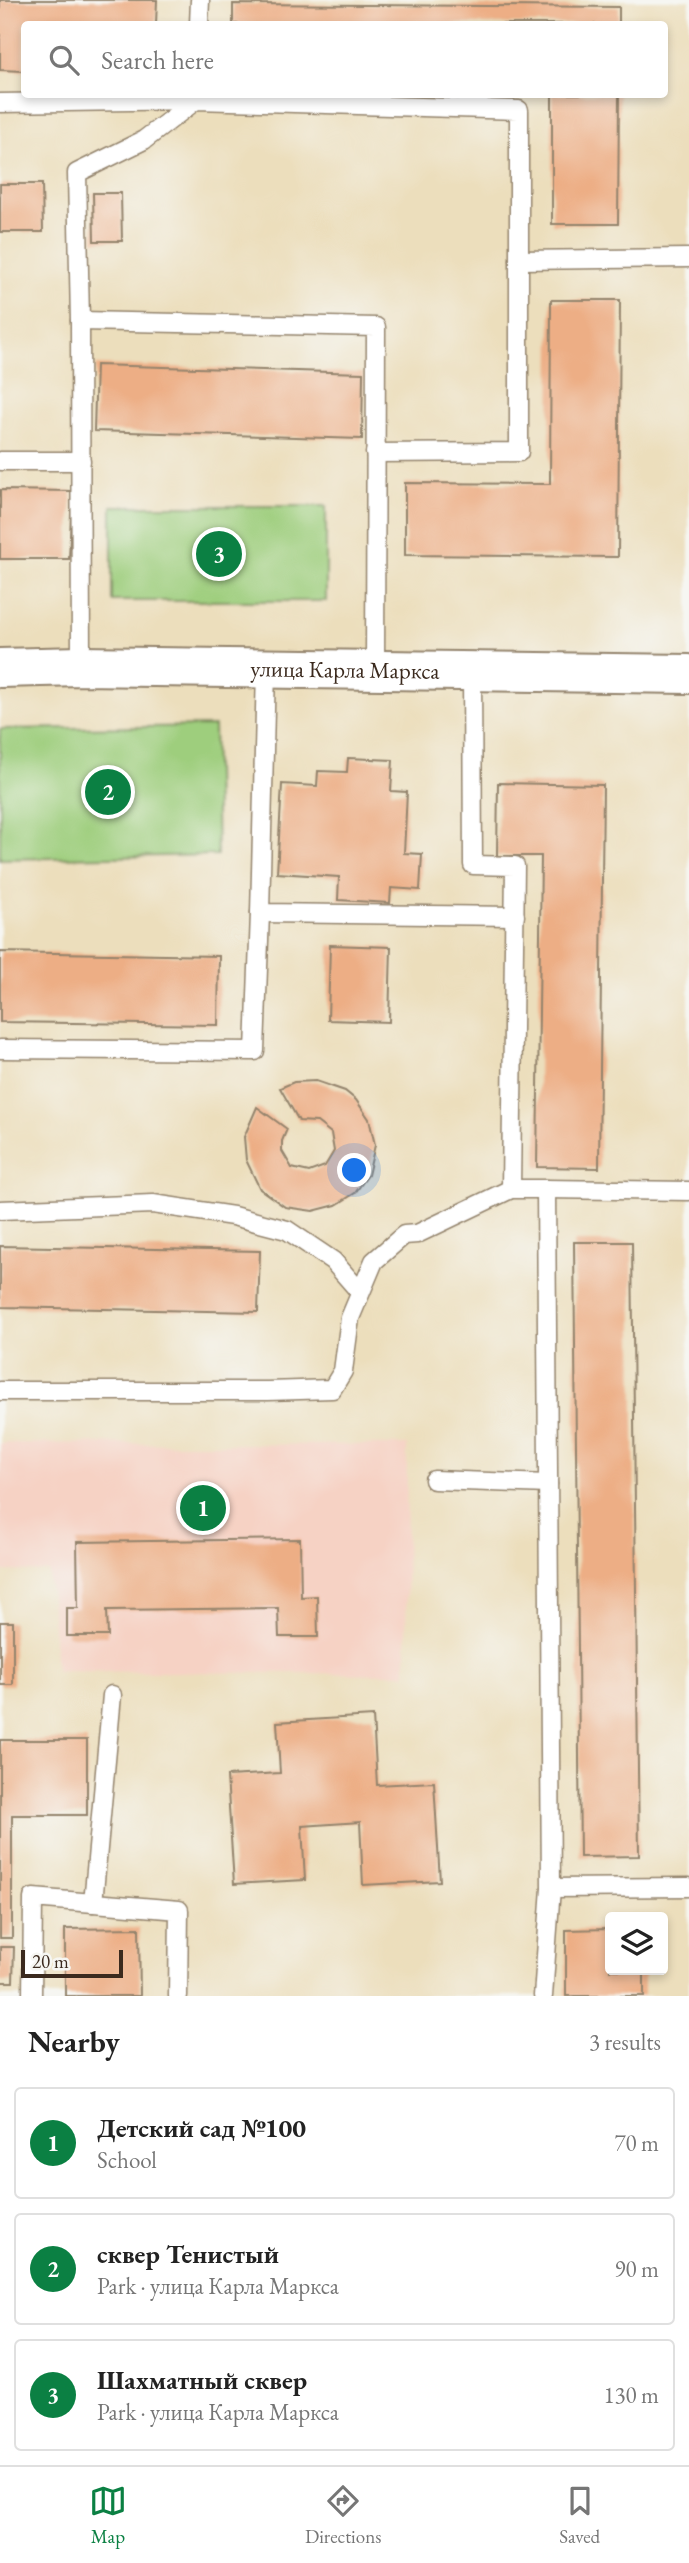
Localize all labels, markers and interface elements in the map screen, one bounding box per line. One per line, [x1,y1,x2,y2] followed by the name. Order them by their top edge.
[21,21,668,98] search box
[45,41,83,79] icon: search
[101,43,214,77] text: Search here
[196,528,242,580] pin: 3
[250,653,441,686] street label: улица Карла Маркса
[85,766,131,818] pin: 2
[337,1153,371,1187] your location
[180,1482,226,1534] pin: 1
[605,1912,668,1975] map controls
[605,1912,668,1975] button: layers
[21,1947,122,1979] scale bar
[32,1949,69,1974] text: 20 m
[28,2022,120,2061] text: Nearby
[589,2027,661,2057] text: 3 results
[97,2111,306,2145] text: Детский сад №100
[47,2128,59,2158] text: 1
[614,2128,659,2158] text: 70 m
[97,2145,157,2175] text: School
[97,2237,279,2271] text: сквер Тенистый
[47,2254,59,2284] text: 2
[614,2254,659,2284] text: 90 m
[97,2271,339,2301] text: Park · улица Карла Маркса
[97,2363,307,2397] text: Шахматный сквер
[47,2380,59,2410] text: 3
[603,2380,659,2410] text: 130 m
[97,2397,339,2427] text: Park · улица Карла Маркса
[89,2482,127,2549] tab: Map
[305,2482,381,2549] tab: Directions
[559,2482,600,2549] tab: Saved

